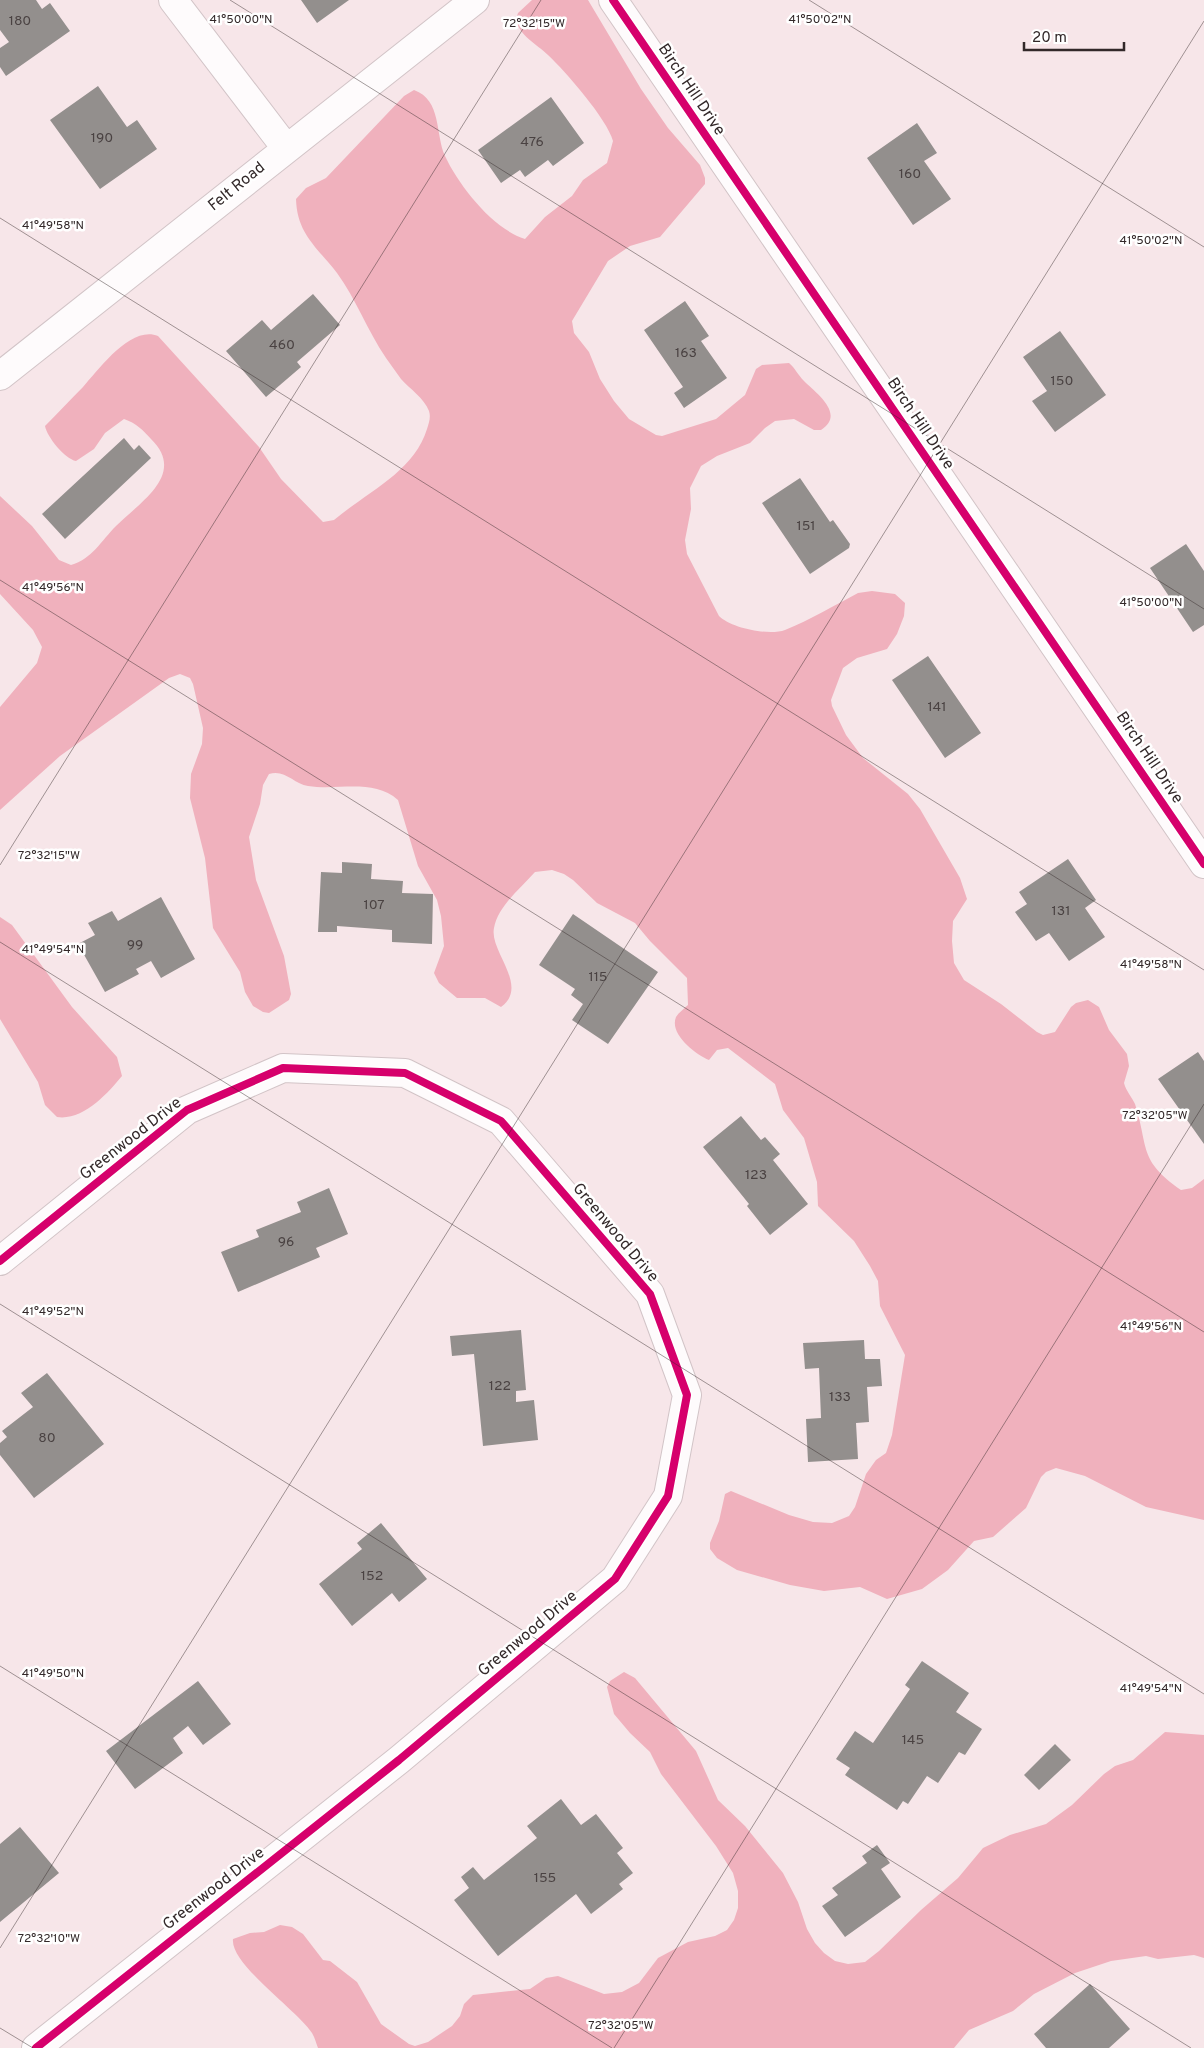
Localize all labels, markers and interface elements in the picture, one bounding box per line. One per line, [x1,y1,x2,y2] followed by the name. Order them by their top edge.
[209,12,273,28] text: 41°50'00"N
[789,12,851,28] text: 41°50'02"N
[9,13,31,30] house number: 180
[503,16,565,32] text: 72°32'15"W
[1024,20,1124,52] scale bar
[1032,29,1067,48] text: 20 m
[653,40,729,140] street label: Birch Hill Drive
[91,130,113,147] house number: 190
[520,134,544,151] house number: 476
[205,158,269,216] street label: Felt Road
[899,166,921,183] house number: 160
[22,218,84,234] text: 41°49'58"N
[1120,233,1182,249] text: 41°50'02"N
[269,337,295,354] house number: 460
[675,345,697,362] house number: 163
[1051,373,1073,390] house number: 150
[882,374,958,474] street label: Birch Hill Drive
[796,518,816,535] house number: 151
[22,580,84,596] text: 41°49'56"N
[1119,595,1183,611] text: 41°50'00"N
[928,699,946,716] house number: 141
[1111,708,1187,808] street label: Birch Hill Drive
[18,848,80,864] text: 72°32'15"W
[363,897,385,914] house number: 107
[1052,903,1070,920] house number: 131
[127,937,143,954] house number: 99
[22,942,84,958] text: 41°49'54"N
[1120,957,1182,973] text: 41°49'58"N
[588,969,608,986] house number: 115
[76,1093,186,1185] street label: Greenwood Drive
[1122,1108,1188,1124] text: 72°32'05"W
[745,1167,767,1184] house number: 123
[568,1179,662,1287] street label: Greenwood Drive
[278,1234,294,1251] house number: 96
[22,1304,84,1320] text: 41°49'52"N
[1120,1319,1182,1335] text: 41°49'56"N
[489,1378,511,1395] house number: 122
[829,1389,851,1406] house number: 133
[38,1430,56,1447] house number: 80
[361,1568,383,1585] house number: 152
[474,1587,582,1681] street label: Greenwood Drive
[22,1666,84,1682] text: 41°49'50"N
[1120,1681,1182,1697] text: 41°49'54"N
[902,1732,924,1749] house number: 145
[159,1843,269,1935] street label: Greenwood Drive
[534,1870,556,1887] house number: 155
[18,1931,80,1947] text: 72°32'10"W
[588,2018,654,2034] text: 72°32'05"W

